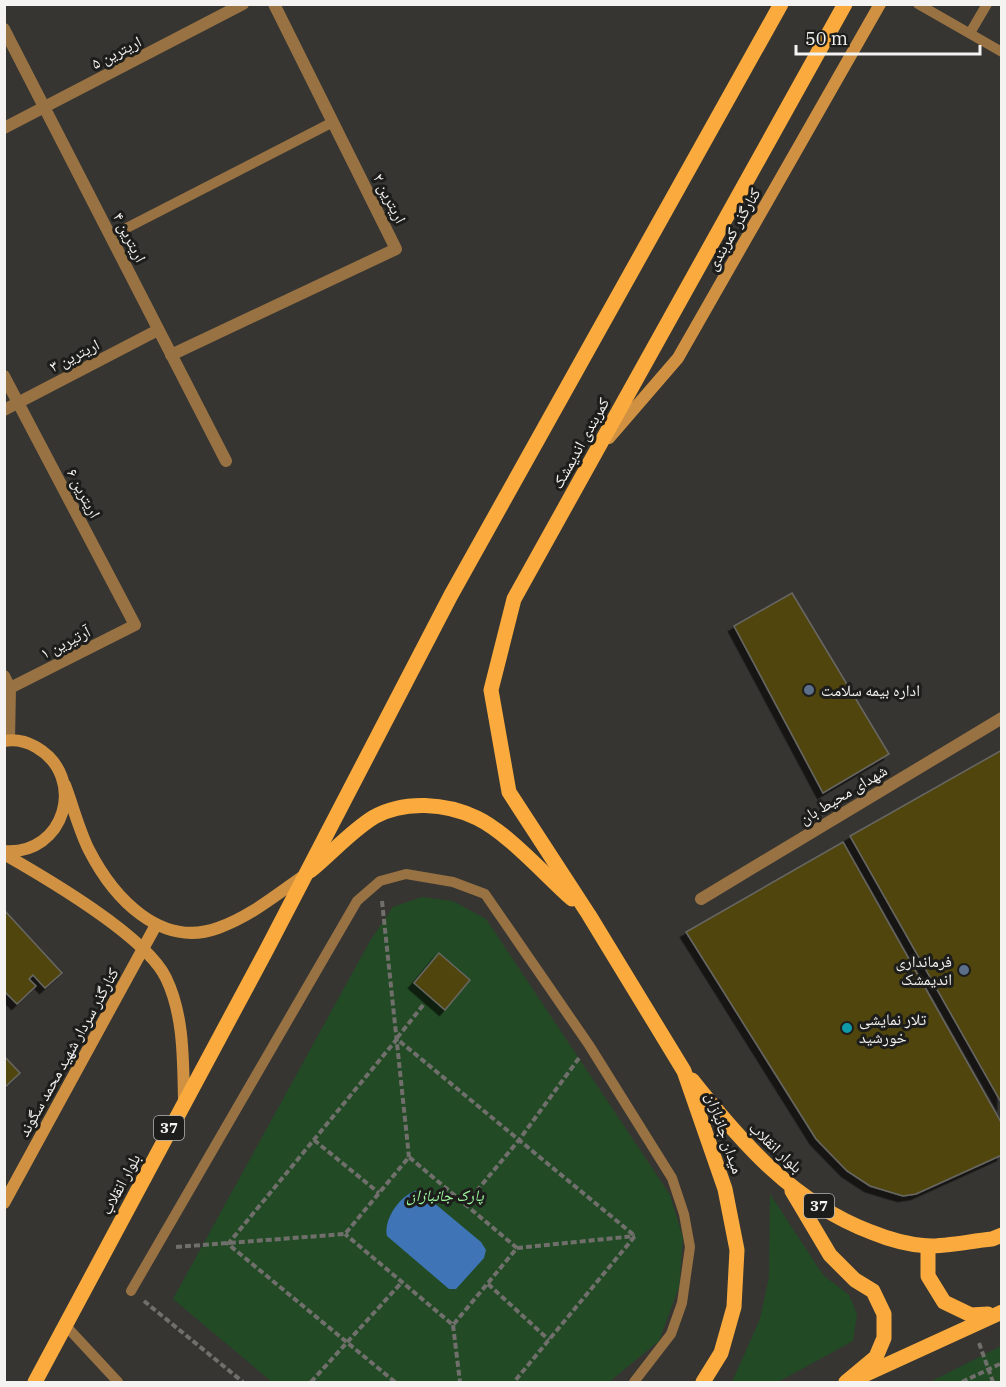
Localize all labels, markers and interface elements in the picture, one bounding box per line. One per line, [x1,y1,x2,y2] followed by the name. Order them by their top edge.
[796,18,980,56] scale bar
[805,27,848,50] text: 50 m
[88,31,145,74] street label: اریترین ۵
[368,170,411,227] street label: اریترین ۲
[701,184,766,274] street label: کنارگذر کمربندی
[108,209,151,266] street label: اریترین ۴
[46,334,103,377] street label: اریترین ۳
[547,394,614,492] street label: کمربندی اندیمشک
[62,465,105,522] street label: اریترین ۶
[37,621,95,664] street label: آرتیرین ۱
[821,680,920,700] place label: اداره بیمه سلامت
[802,683,816,697] marker: اداره بیمه سلامت
[795,760,891,829] street label: شهدای محیط بان
[896,951,952,989] place label: فرمانداری اندیمشک
[957,963,971,977] marker: فرمانداری اندیمشک
[13,964,123,1140] street label: کنارگذر سردار شهید محمد سگوند
[859,1009,927,1047] place label: تلار نمایشی خورشید
[840,1021,854,1035] marker: تلار نمایشی خورشید
[701,1090,748,1176] street label: میدان جانبازان
[154,1116,184,1140] road number: 37
[745,1117,807,1177] street label: بلوار انقلاب
[96,1150,144,1218] street label: بلوار انقلاب
[406,1185,484,1206] park label: پارک جانبازان
[804,1194,834,1218] road number: 37

